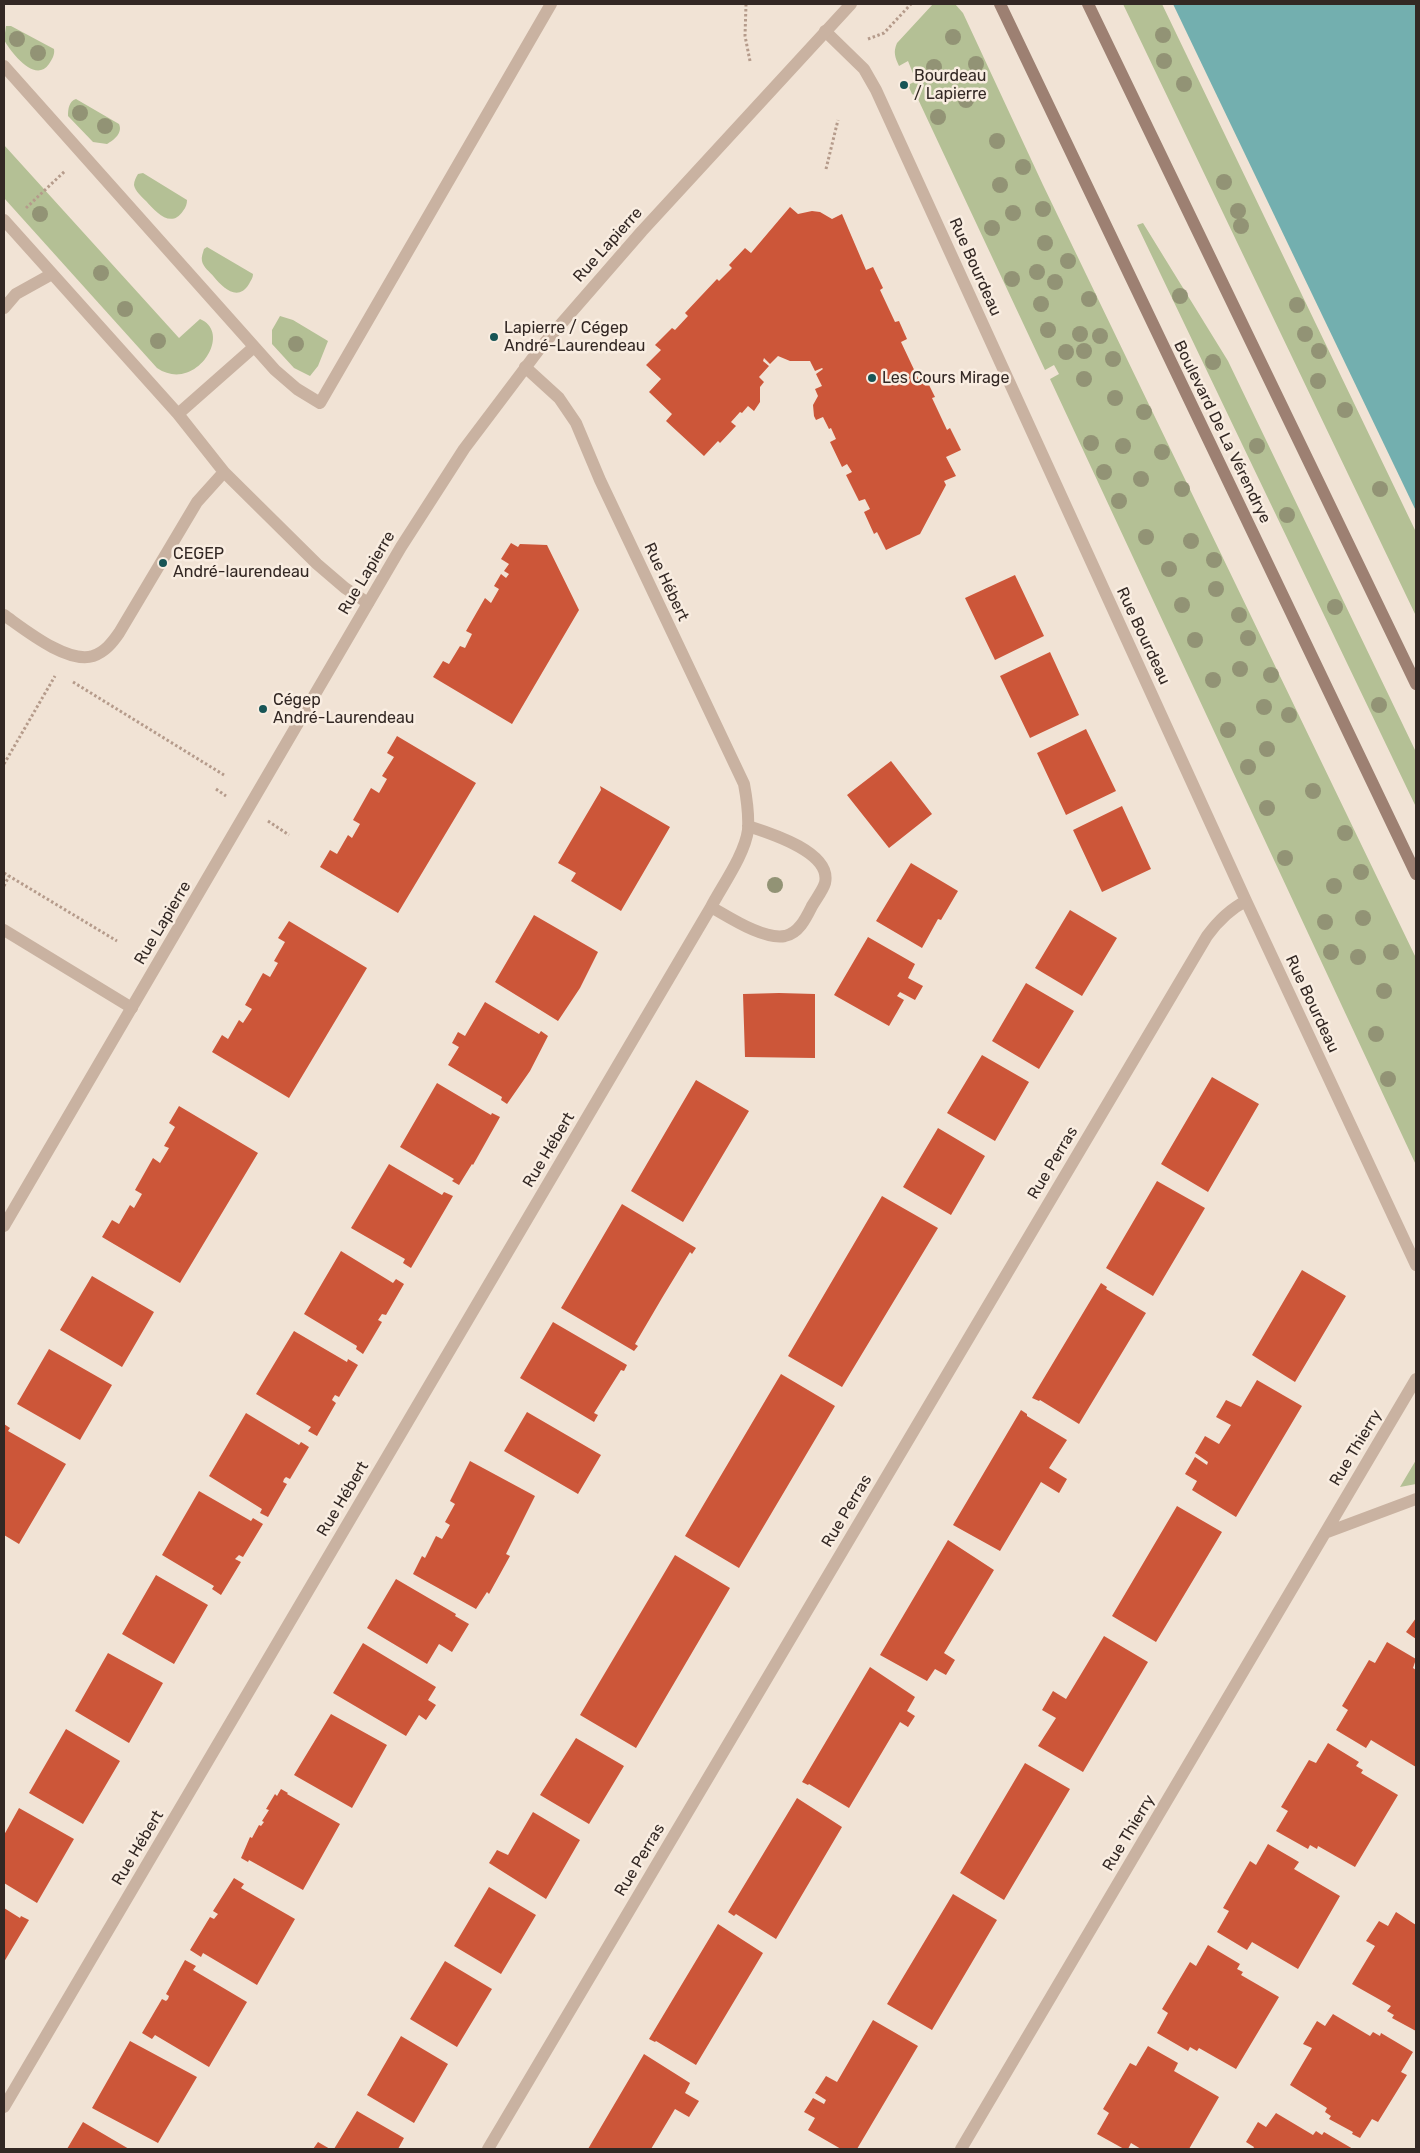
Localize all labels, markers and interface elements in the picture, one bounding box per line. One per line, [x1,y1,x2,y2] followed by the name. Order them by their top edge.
[914,66,987,104] place label: Bourdeau / Lapierre
[898,79,910,91] marker: Bourdeau / Lapierre
[569,204,647,286] street label: Rue Lapierre
[945,215,1005,319] street label: Rue Bourdeau
[504,318,645,356] place label: Lapierre / Cégep André-Laurendeau
[488,331,500,343] marker: Lapierre / Cégep André-Laurendeau
[1169,338,1275,526] street label: Boulevard De La Vérendrye
[882,368,1009,388] place label: Les Cours Mirage
[866,372,878,384] marker: Les Cours Mirage
[335,528,399,618] street label: Rue Lapierre
[640,540,692,624] street label: Rue Hébert
[173,544,309,582] place label: CEGEP André-laurendeau
[157,557,169,569] marker: CEGEP André-laurendeau
[1112,584,1174,688] street label: Rue Bourdeau
[273,690,414,728] place label: Cégep André-Laurendeau
[257,703,269,715] marker: Cégep André-Laurendeau
[131,878,195,968] street label: Rue Lapierre
[1281,952,1343,1056] street label: Rue Bourdeau
[519,1109,579,1191] street label: Rue Hébert
[1024,1123,1082,1203] street label: Rue Perras
[1326,1406,1386,1490] street label: Rue Thierry
[313,1458,373,1540] street label: Rue Hébert
[818,1471,876,1551] street label: Rue Perras
[1099,1791,1159,1875] street label: Rue Thierry
[108,1807,168,1889] street label: Rue Hébert
[611,1820,669,1900] street label: Rue Perras

